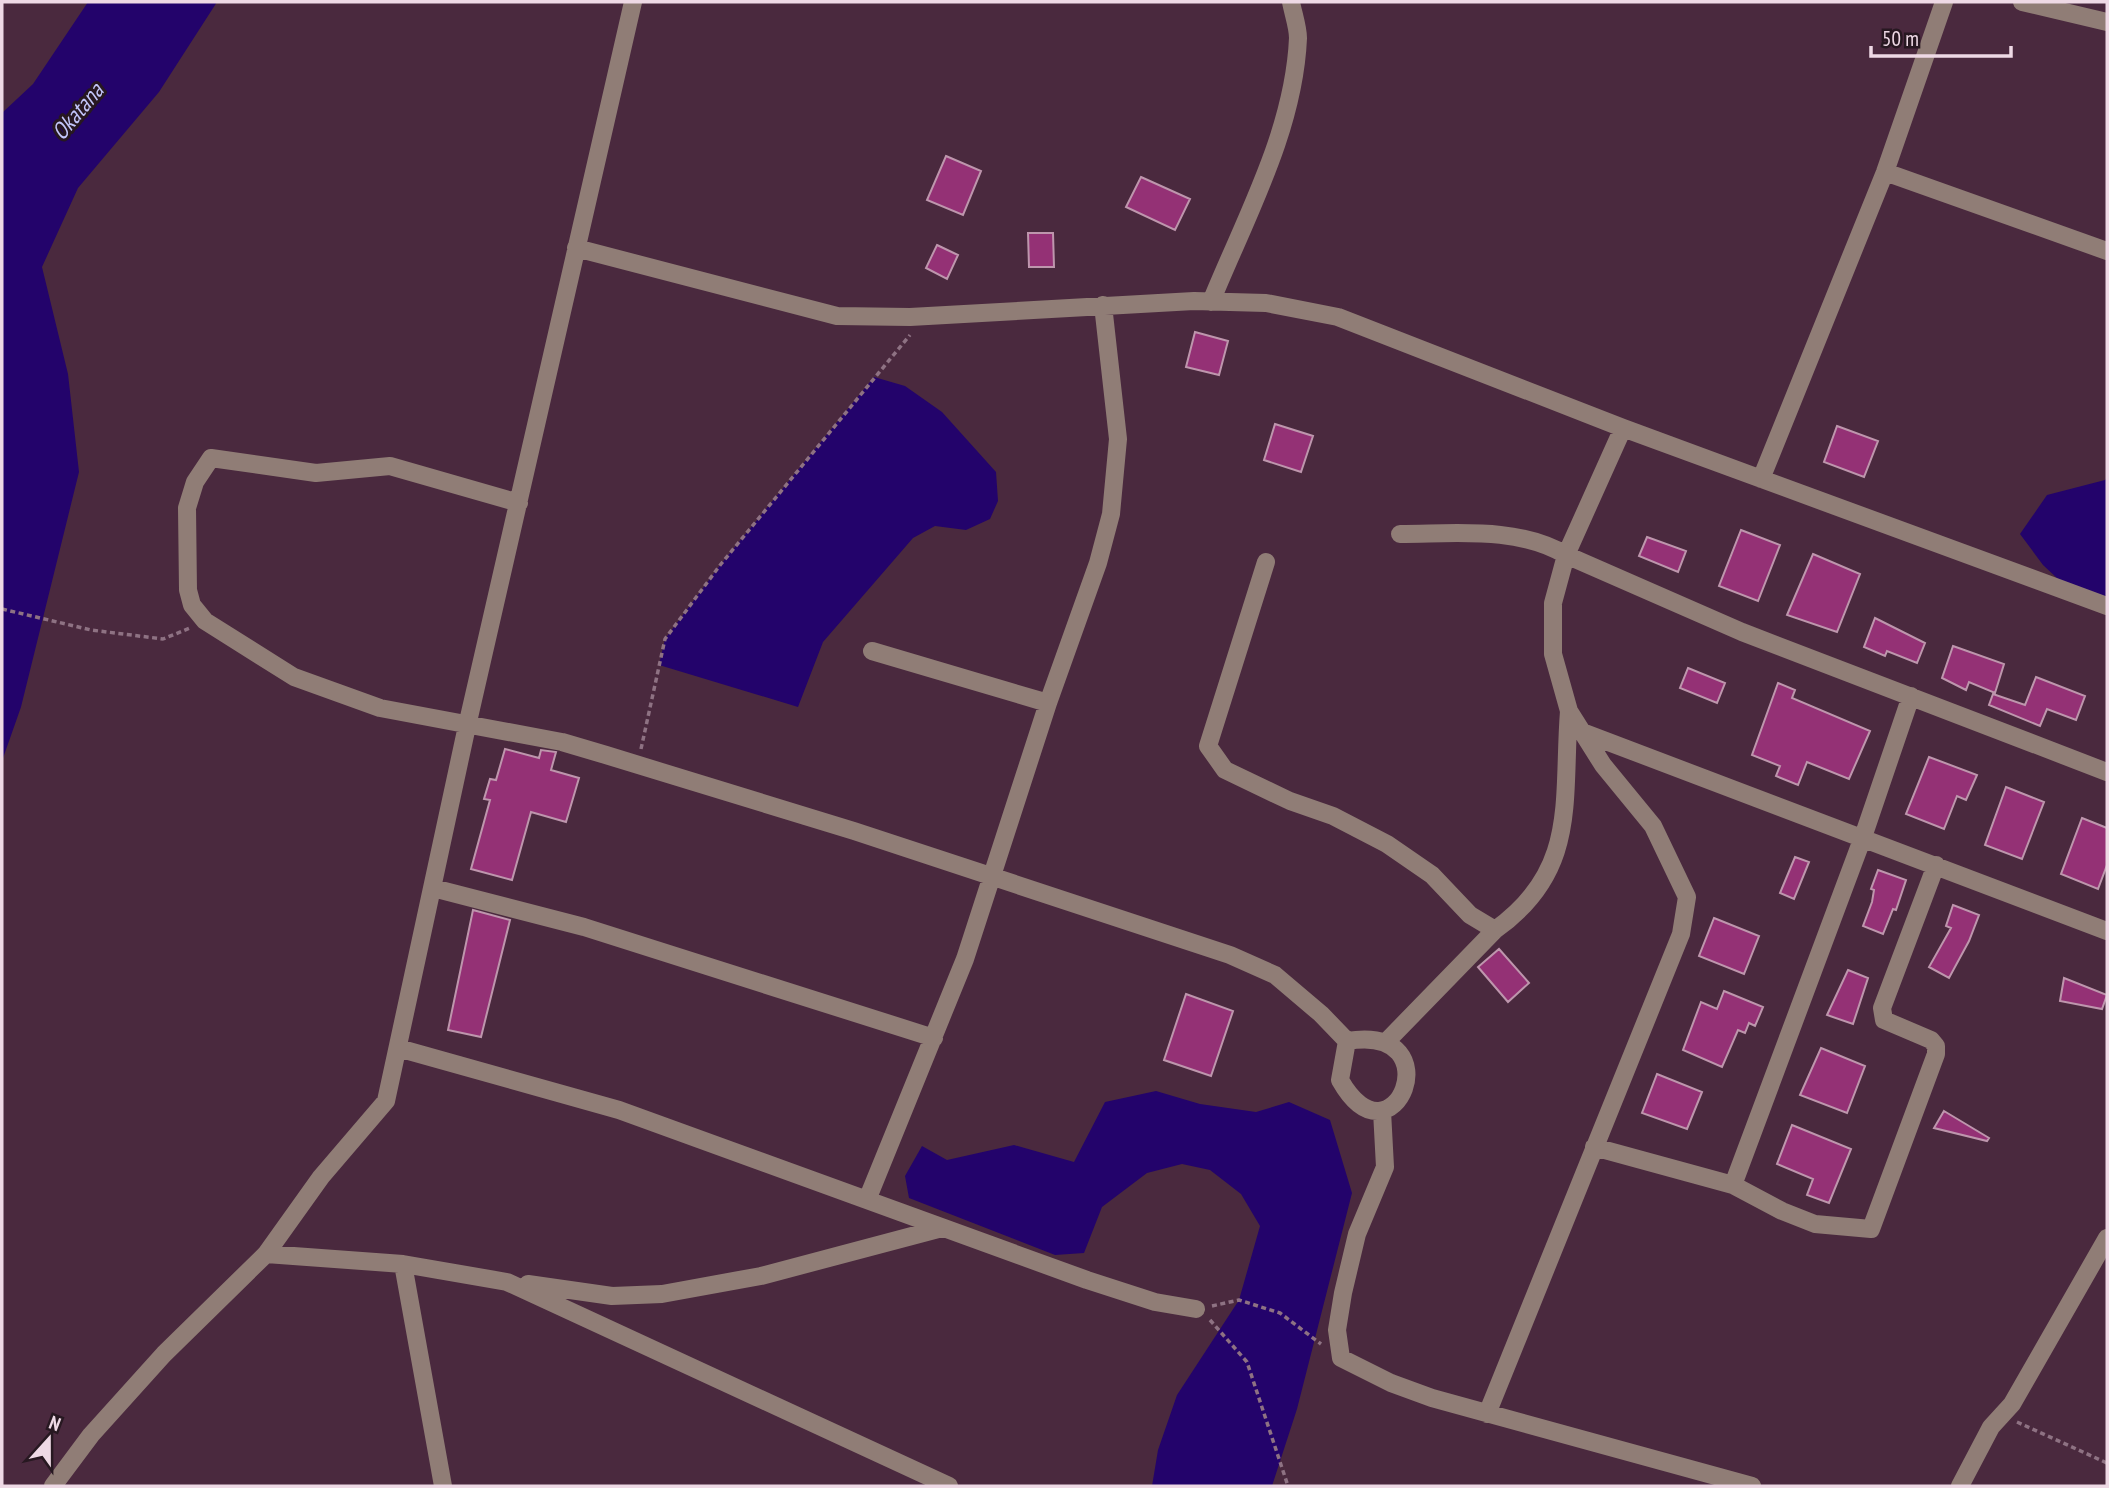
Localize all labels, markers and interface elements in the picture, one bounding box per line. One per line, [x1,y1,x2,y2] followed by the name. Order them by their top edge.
[1871,14,2011,58] scale bar
[1882,25,1919,52] text: 50 m
[45,75,110,145] water label: Okatana
[14,1404,84,1474] north arrow
[46,1410,64,1436] text: N

